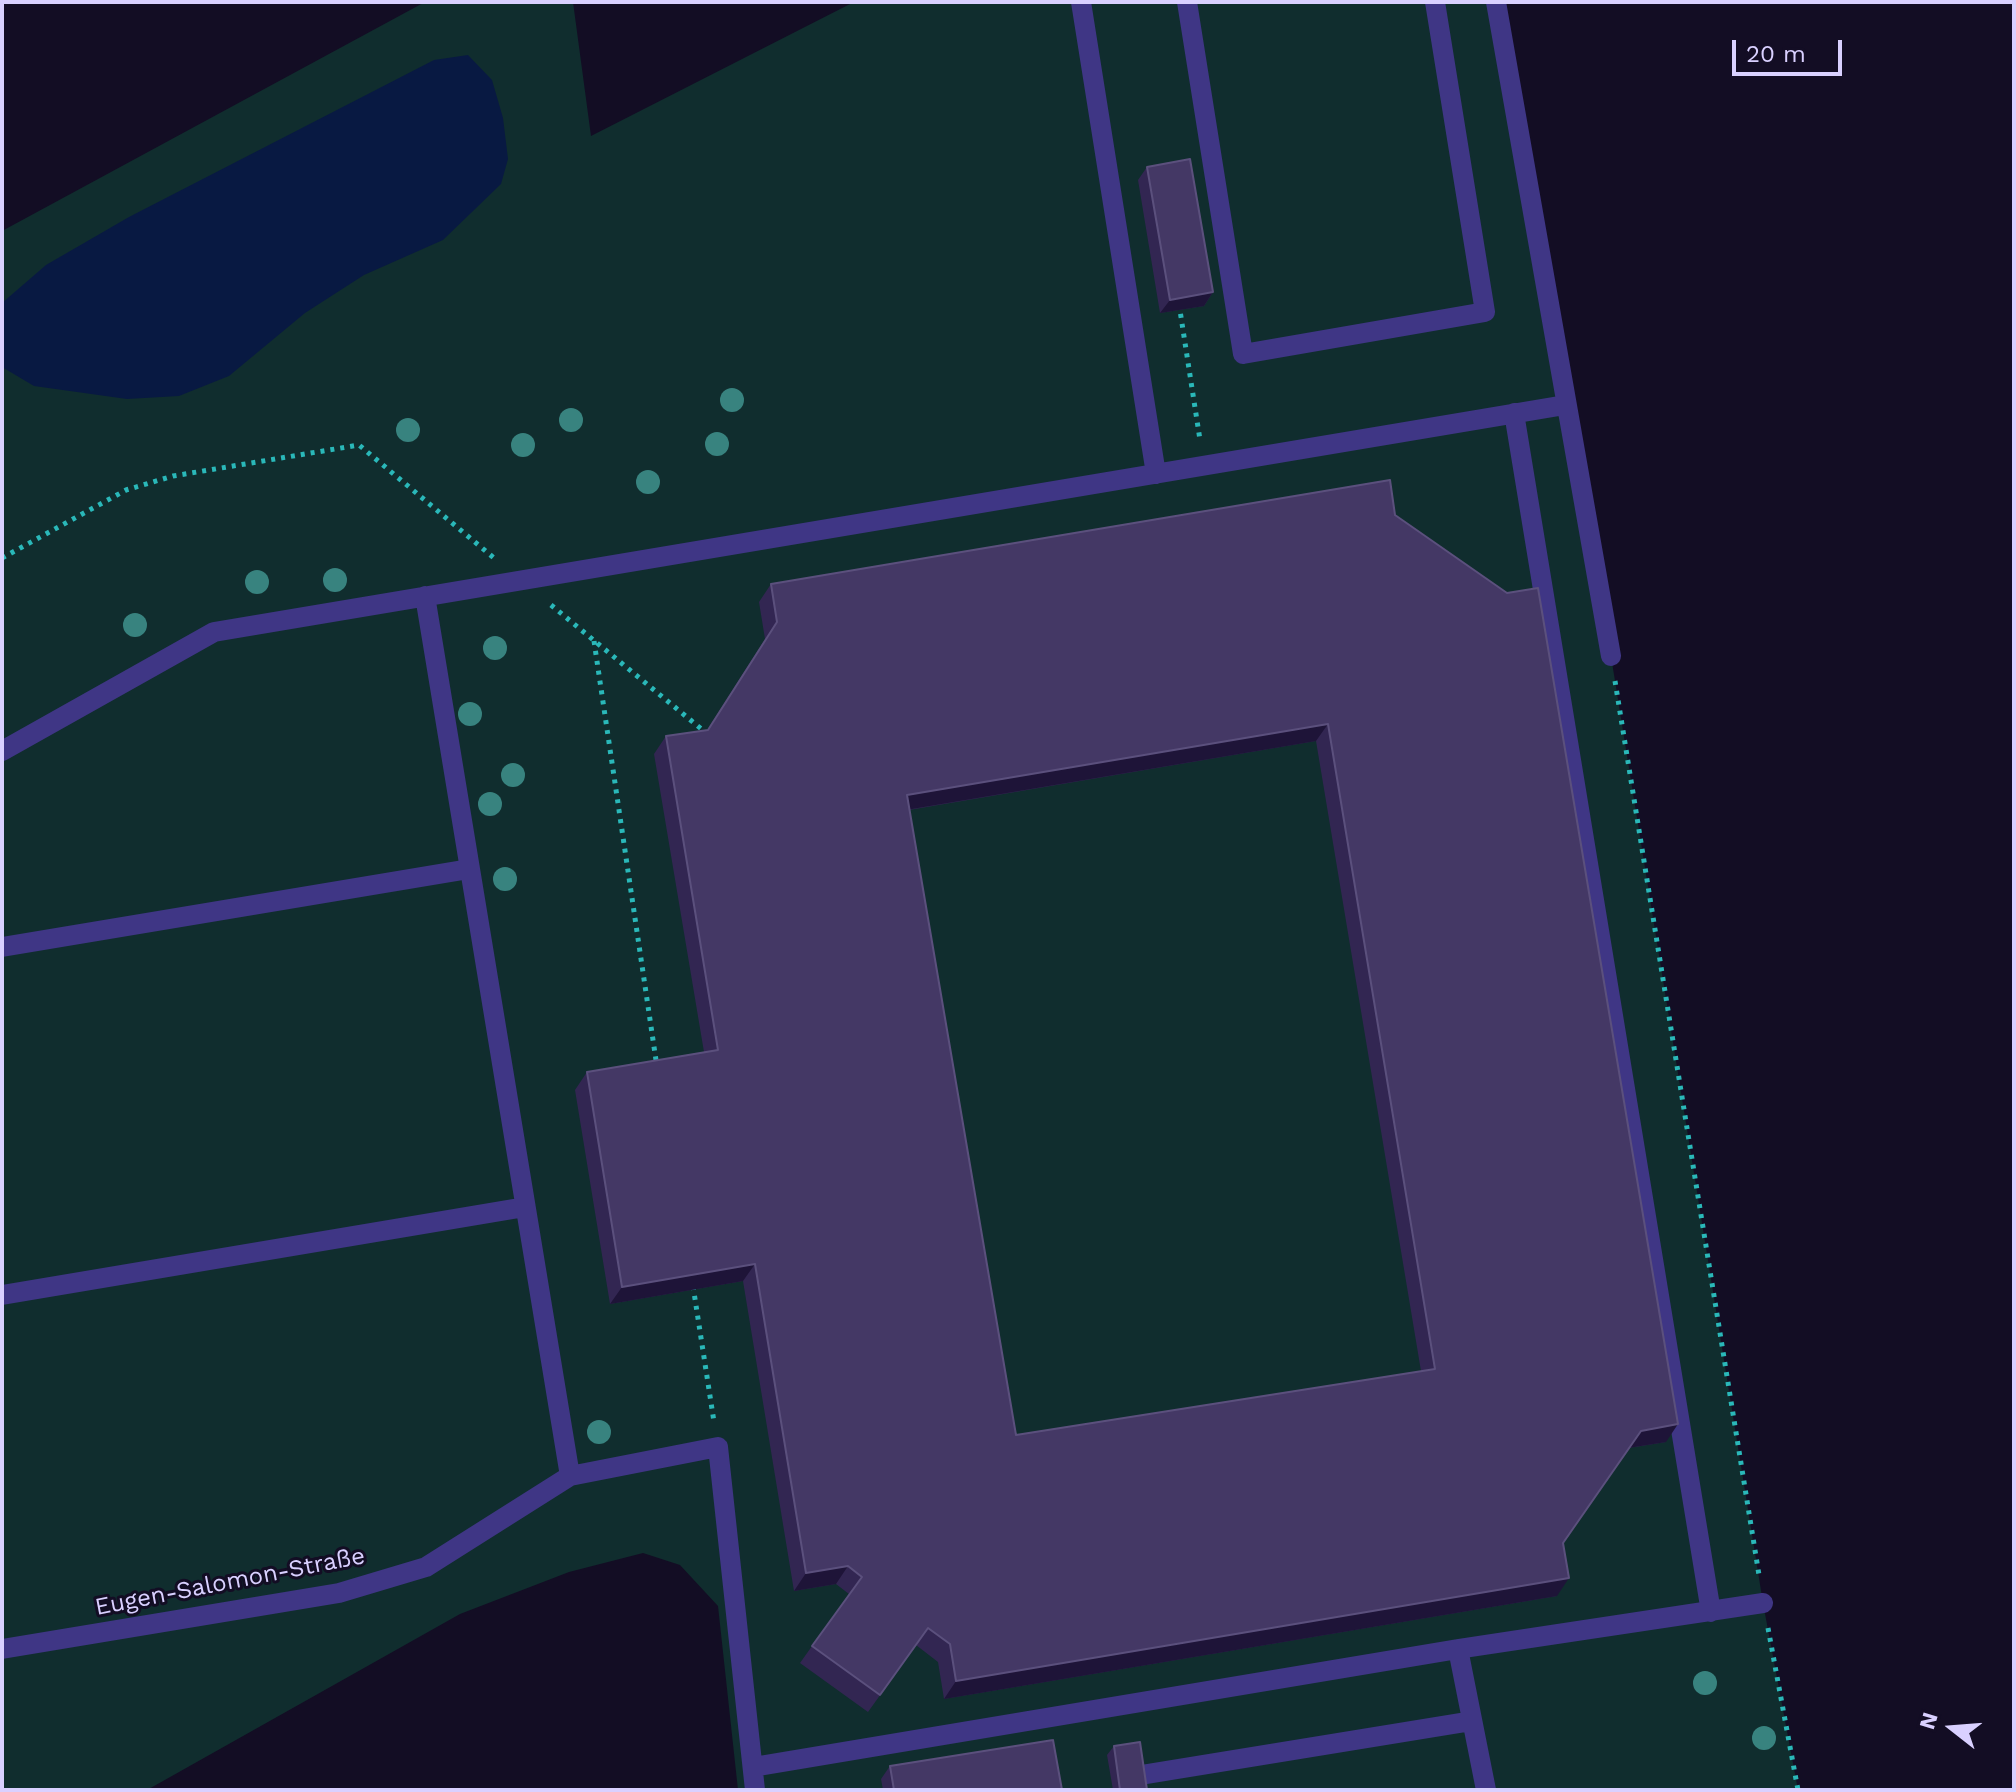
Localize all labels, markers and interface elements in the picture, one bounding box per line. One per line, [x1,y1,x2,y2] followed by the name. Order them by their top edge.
[1736,24,1846,74] scale bar
[1746,40,1806,68] text: 20 m
[93,1542,367,1622] street label: Eugen-Salomon-Straße
[1912,1688,1992,1768] north arrow
[1914,1709,1943,1732] text: N

